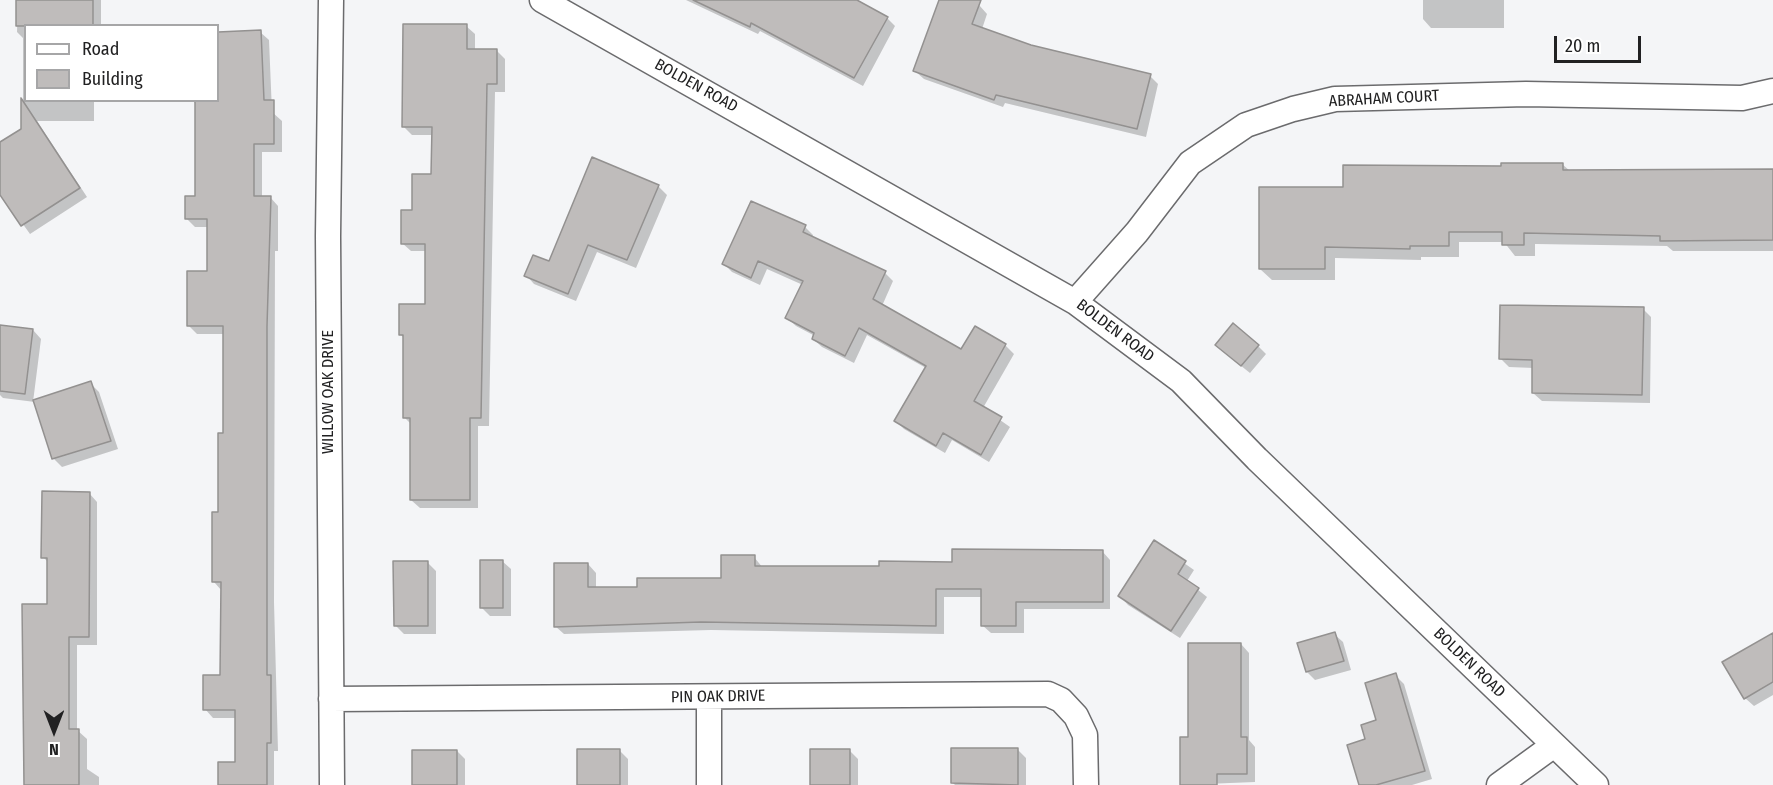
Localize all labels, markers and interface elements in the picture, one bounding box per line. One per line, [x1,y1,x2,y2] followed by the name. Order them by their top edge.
[24,24,219,102] legend
[1557,24,1644,62] scale bar
[1565,35,1600,57] text: 20 m
[82,38,119,60] text: Road
[651,55,741,117] street label: BOLDEN ROAD
[82,68,143,90] text: Building
[1328,87,1440,111] street label: ABRAHAM COURT
[1072,296,1158,366] street label: BOLDEN ROAD
[319,330,339,454] street label: WILLOW OAK DRIVE
[1429,624,1509,702] street label: BOLDEN ROAD
[671,687,765,707] street label: PIN OAK DRIVE
[24,701,84,761] north arrow
[49,740,59,759] text: N

